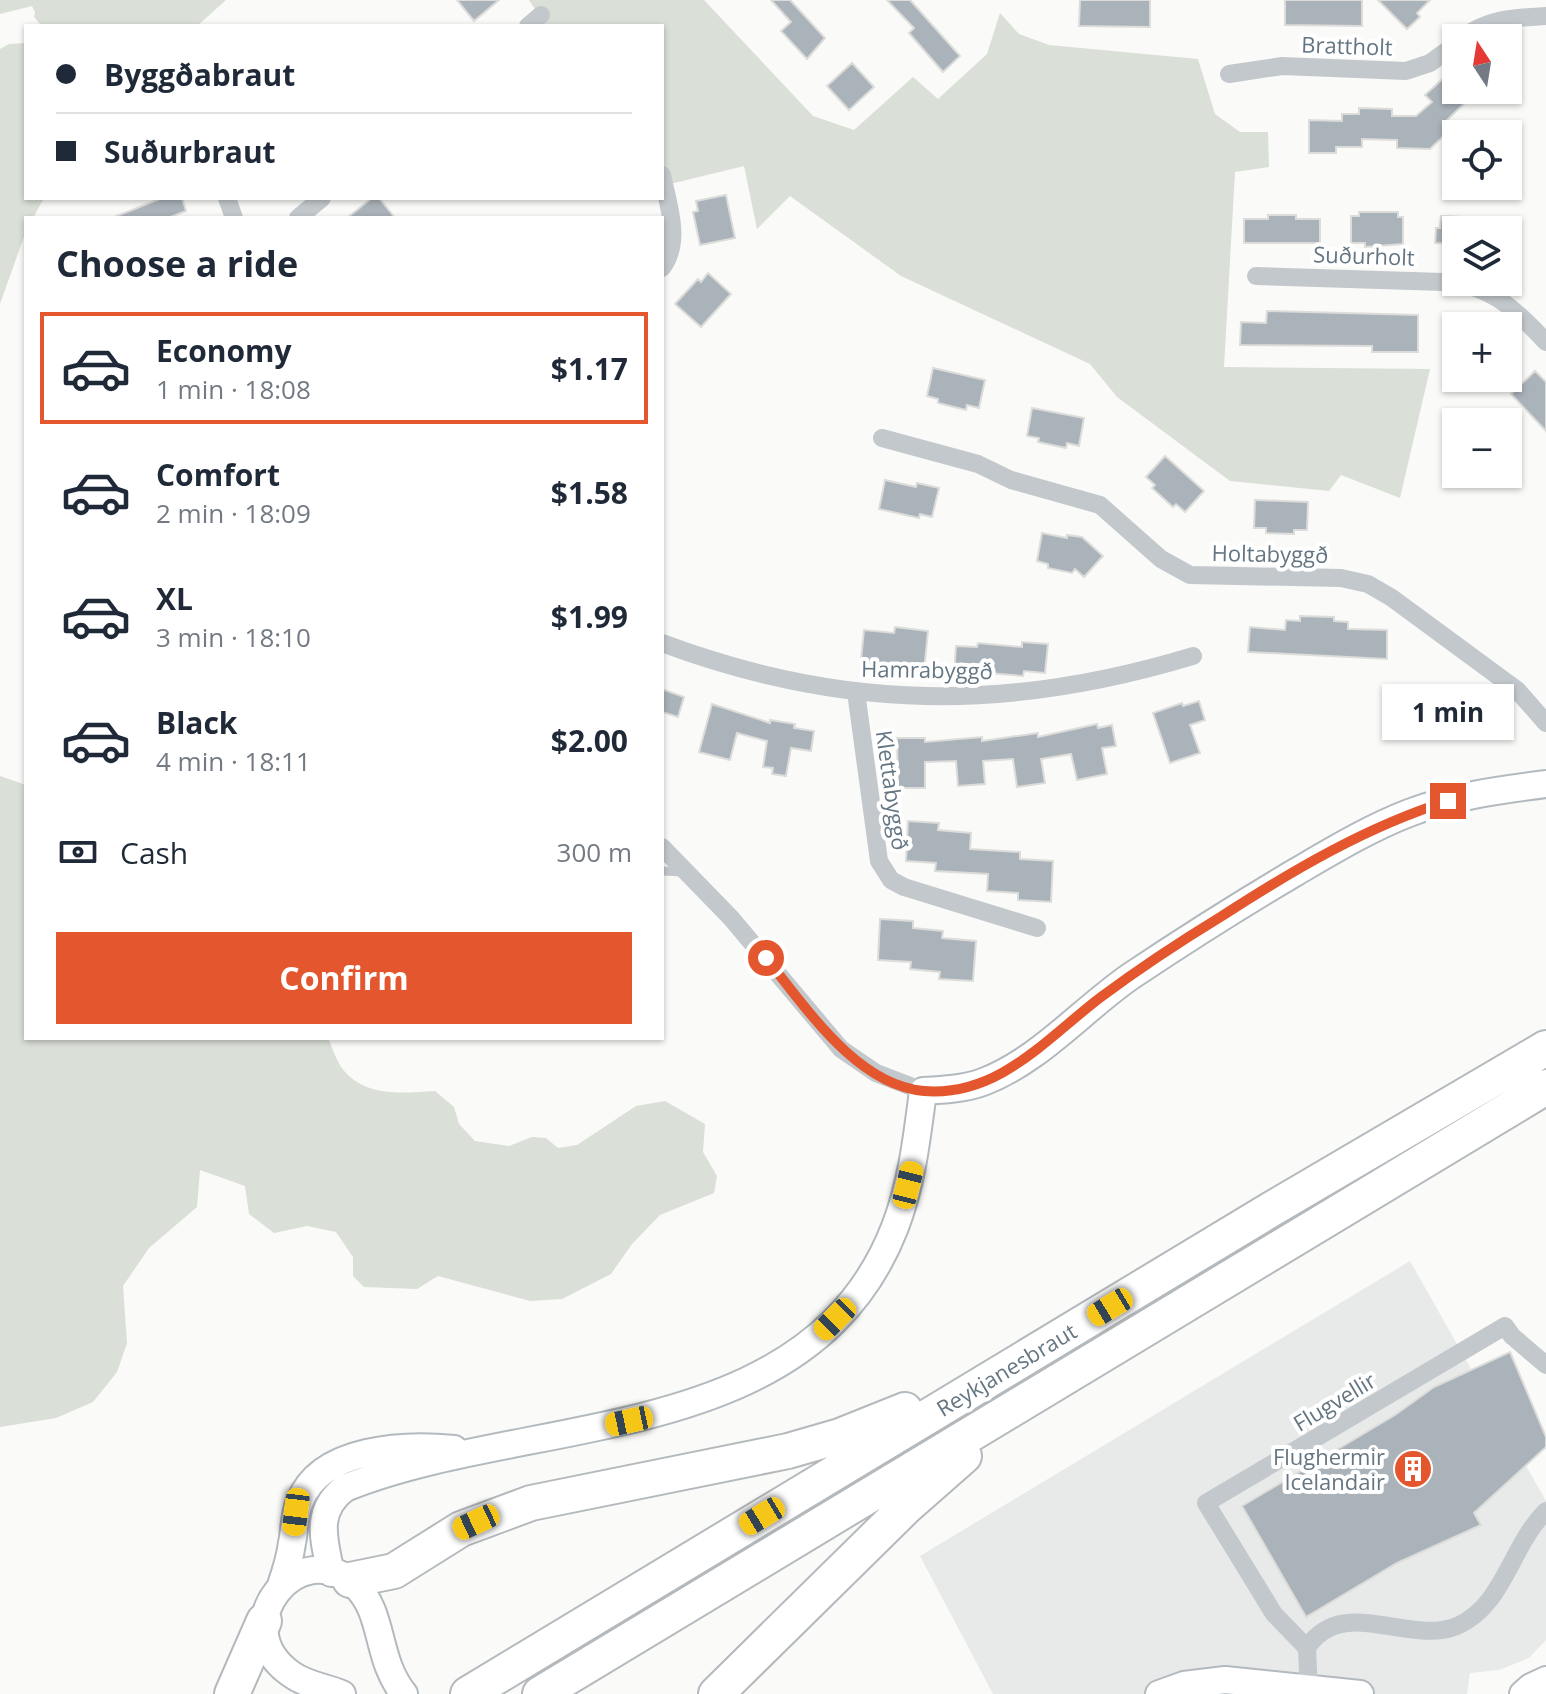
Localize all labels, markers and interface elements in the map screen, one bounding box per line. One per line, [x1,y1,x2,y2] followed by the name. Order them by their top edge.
[1442,24,1522,104] north arrow
[1442,24,1522,488] map controls
[1301,28,1393,62] street label: Brattholt
[104,54,295,95] text: Byggðabraut
[1442,120,1522,200] button: locate
[104,131,276,172] text: Suðurbraut
[1442,216,1522,296] button: layers
[1313,238,1415,272] street label: Suðurholt
[56,239,298,288] text: Choose a ride
[1442,312,1522,392] button: +
[156,330,292,371] text: Economy
[60,332,132,404] icon: car
[551,348,628,389] text: $1.17
[156,371,311,407] text: 1 min · 18:08
[1442,408,1522,488] button: −
[156,454,280,495] text: Comfort
[60,456,132,528] icon: car
[551,472,628,513] text: $1.58
[156,495,311,531] text: 2 min · 18:09
[1211,537,1329,569] street label: Holtabyggð
[156,578,193,619] text: XL
[60,580,132,652] icon: car
[551,596,628,637] text: $1.99
[156,619,311,655] text: 3 min · 18:10
[861,653,993,685] street label: Hamrabyggð
[1382,685,1514,741] callout: 1 min
[1412,694,1484,730] text: 1 min
[156,702,237,743] text: Black
[60,704,132,776] icon: car
[551,720,628,761] text: $2.00
[870,728,916,852] street label: Klettabyggð
[156,743,311,779] text: 4 min · 18:11
[1430,783,1466,819] route end
[56,830,100,874] icon: cash
[120,832,188,873] text: Cash
[557,834,632,870] text: 300 m
[56,932,632,1024] button: Confirm
[748,940,784,976] route start
[891,1159,925,1211] car
[1083,1284,1137,1330] car
[810,1294,860,1344] car
[930,1315,1082,1423] street label: Reykjanesbraut
[1287,1365,1381,1437] street label: Flugvellir
[603,1404,655,1438] car
[1273,1441,1385,1496] place label: Flughermir Icelandair
[1392,1448,1434,1490] building icon: Flughermir Icelandair
[281,1487,311,1537] car
[735,1493,789,1539] car
[449,1501,503,1543] car

